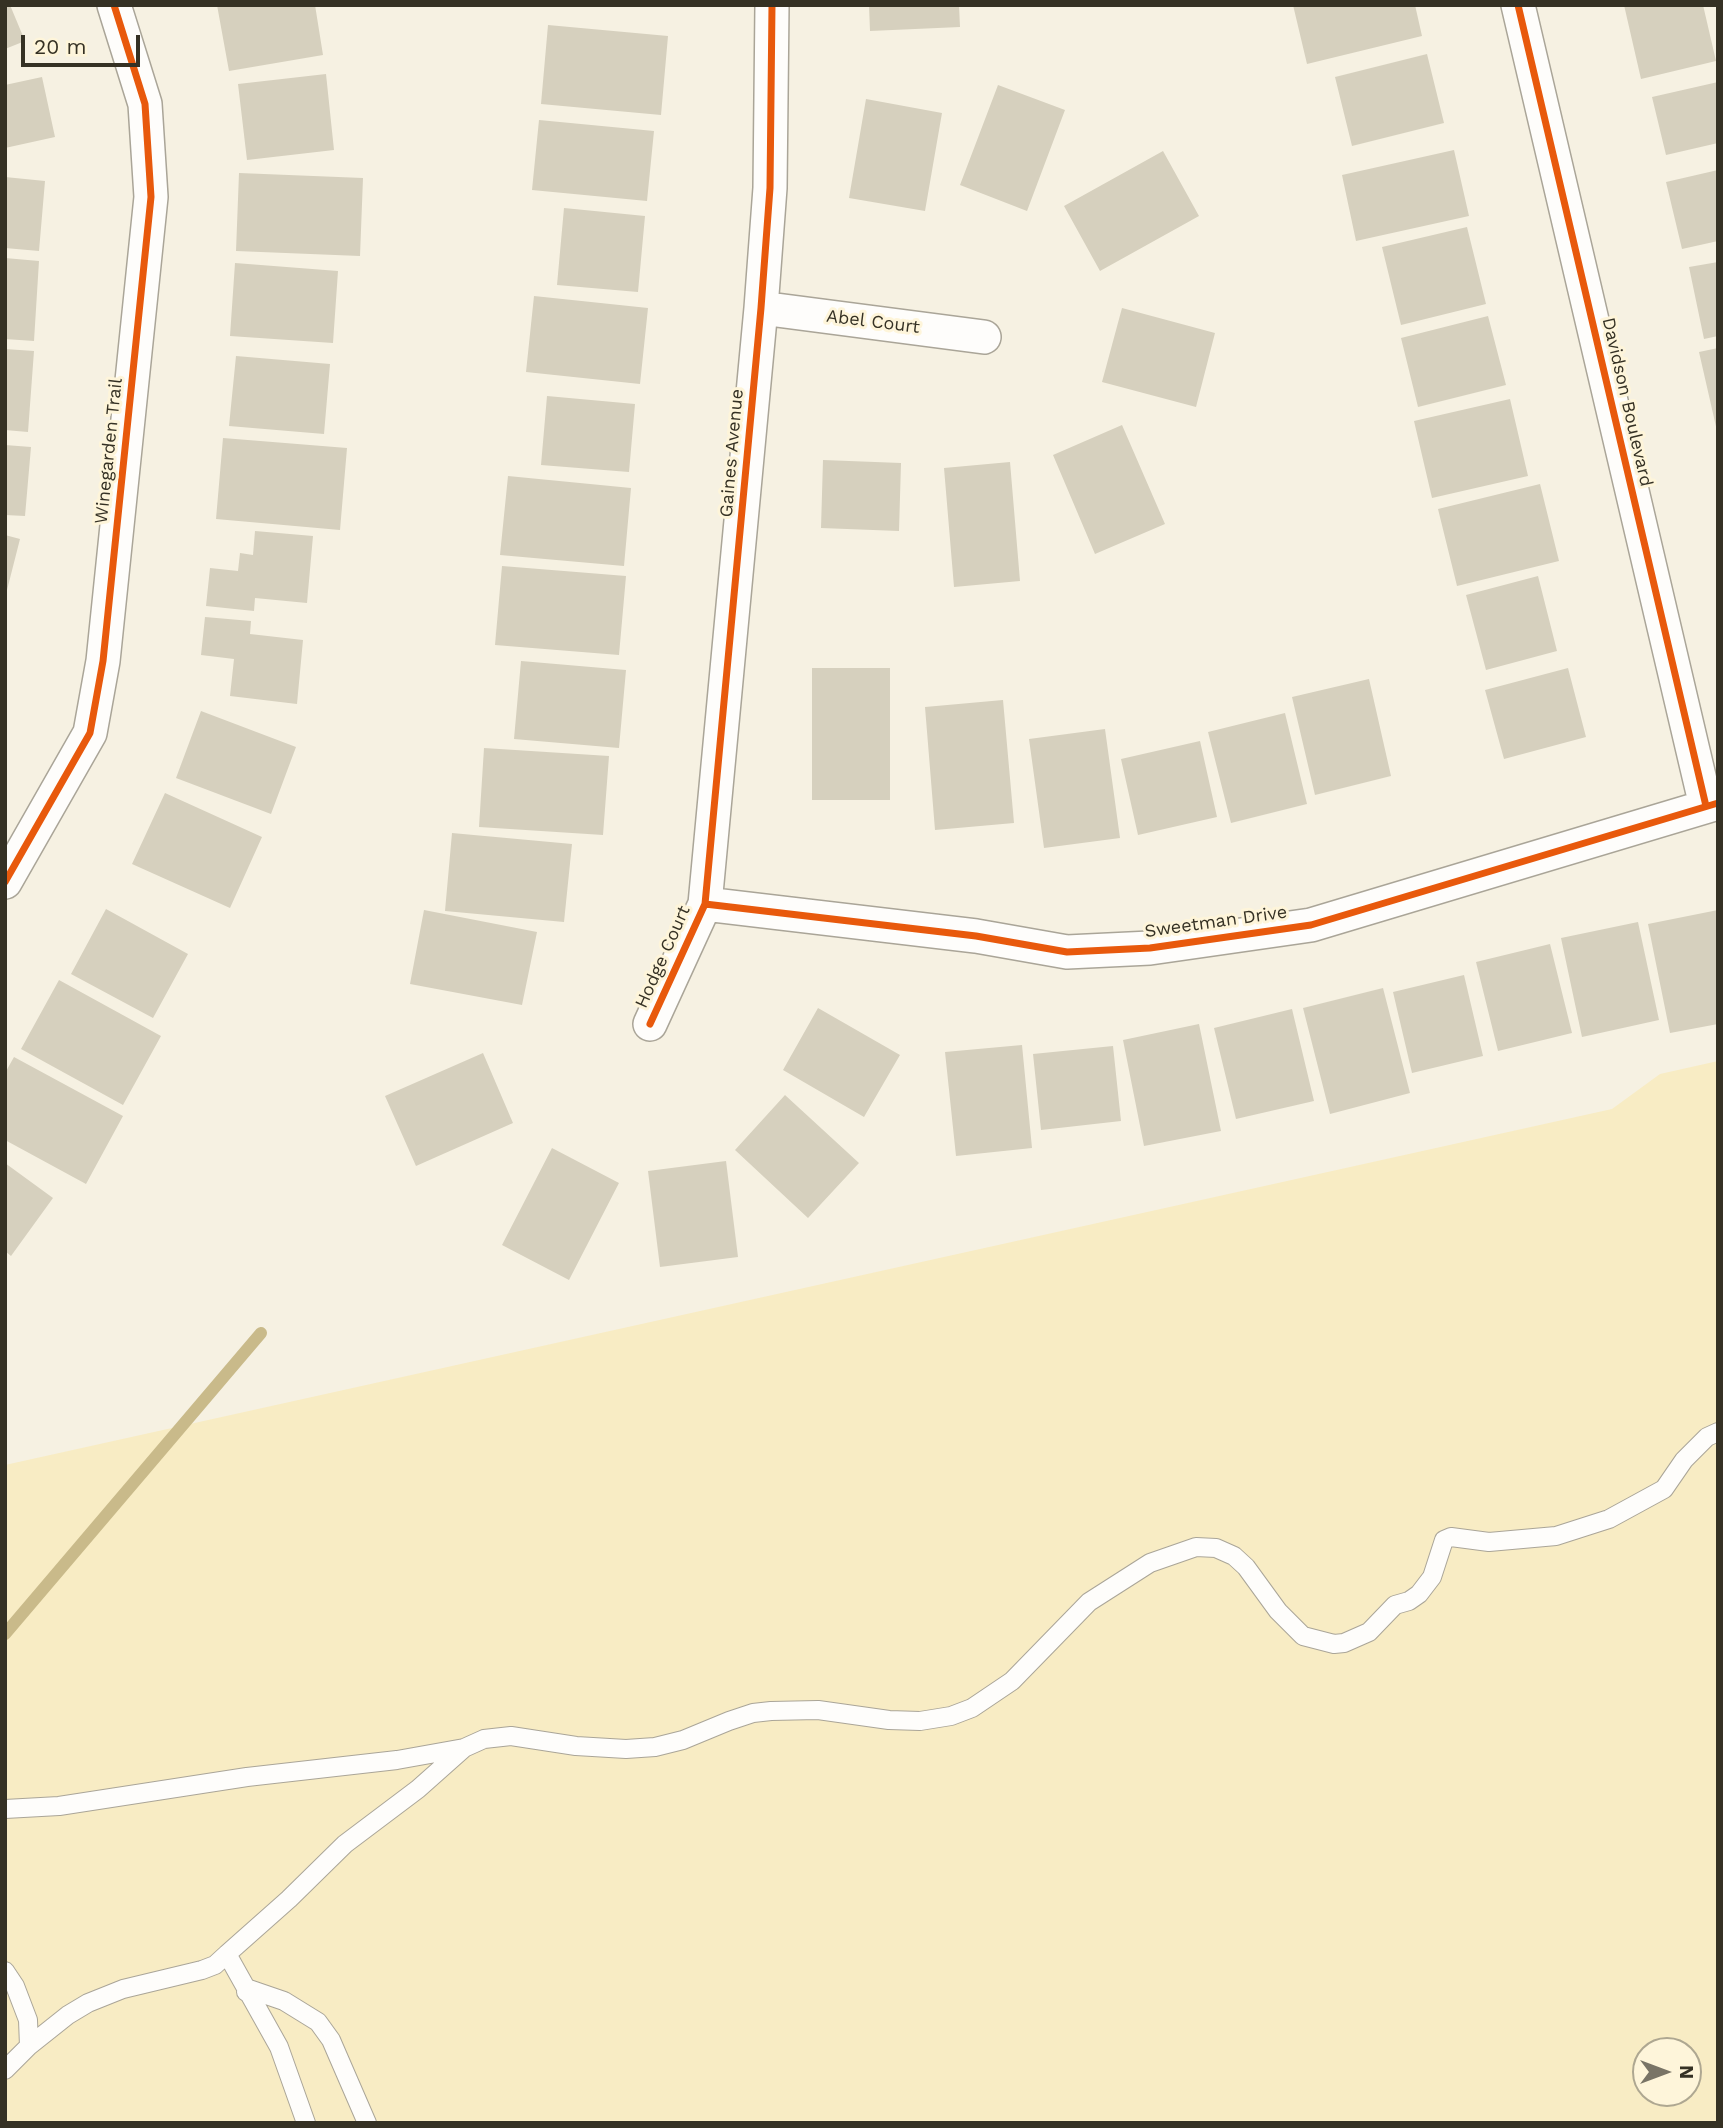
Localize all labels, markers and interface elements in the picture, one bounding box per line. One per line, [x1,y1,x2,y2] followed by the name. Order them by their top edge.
[24,21,144,65] scale bar
[34,34,86,59] text: 20 m
[825,306,921,338] street label: Abel Court
[1597,315,1657,489] street label: Davidson Boulevard
[91,377,127,525] street label: Winegarden Trail
[716,388,748,518] street label: Gaines Avenue
[1143,901,1289,943] street label: Sweetman Drive
[631,902,695,1012] street label: Hodge Court
[1632,2037,1702,2107] north arrow
[1675,2065,1698,2079] text: N

